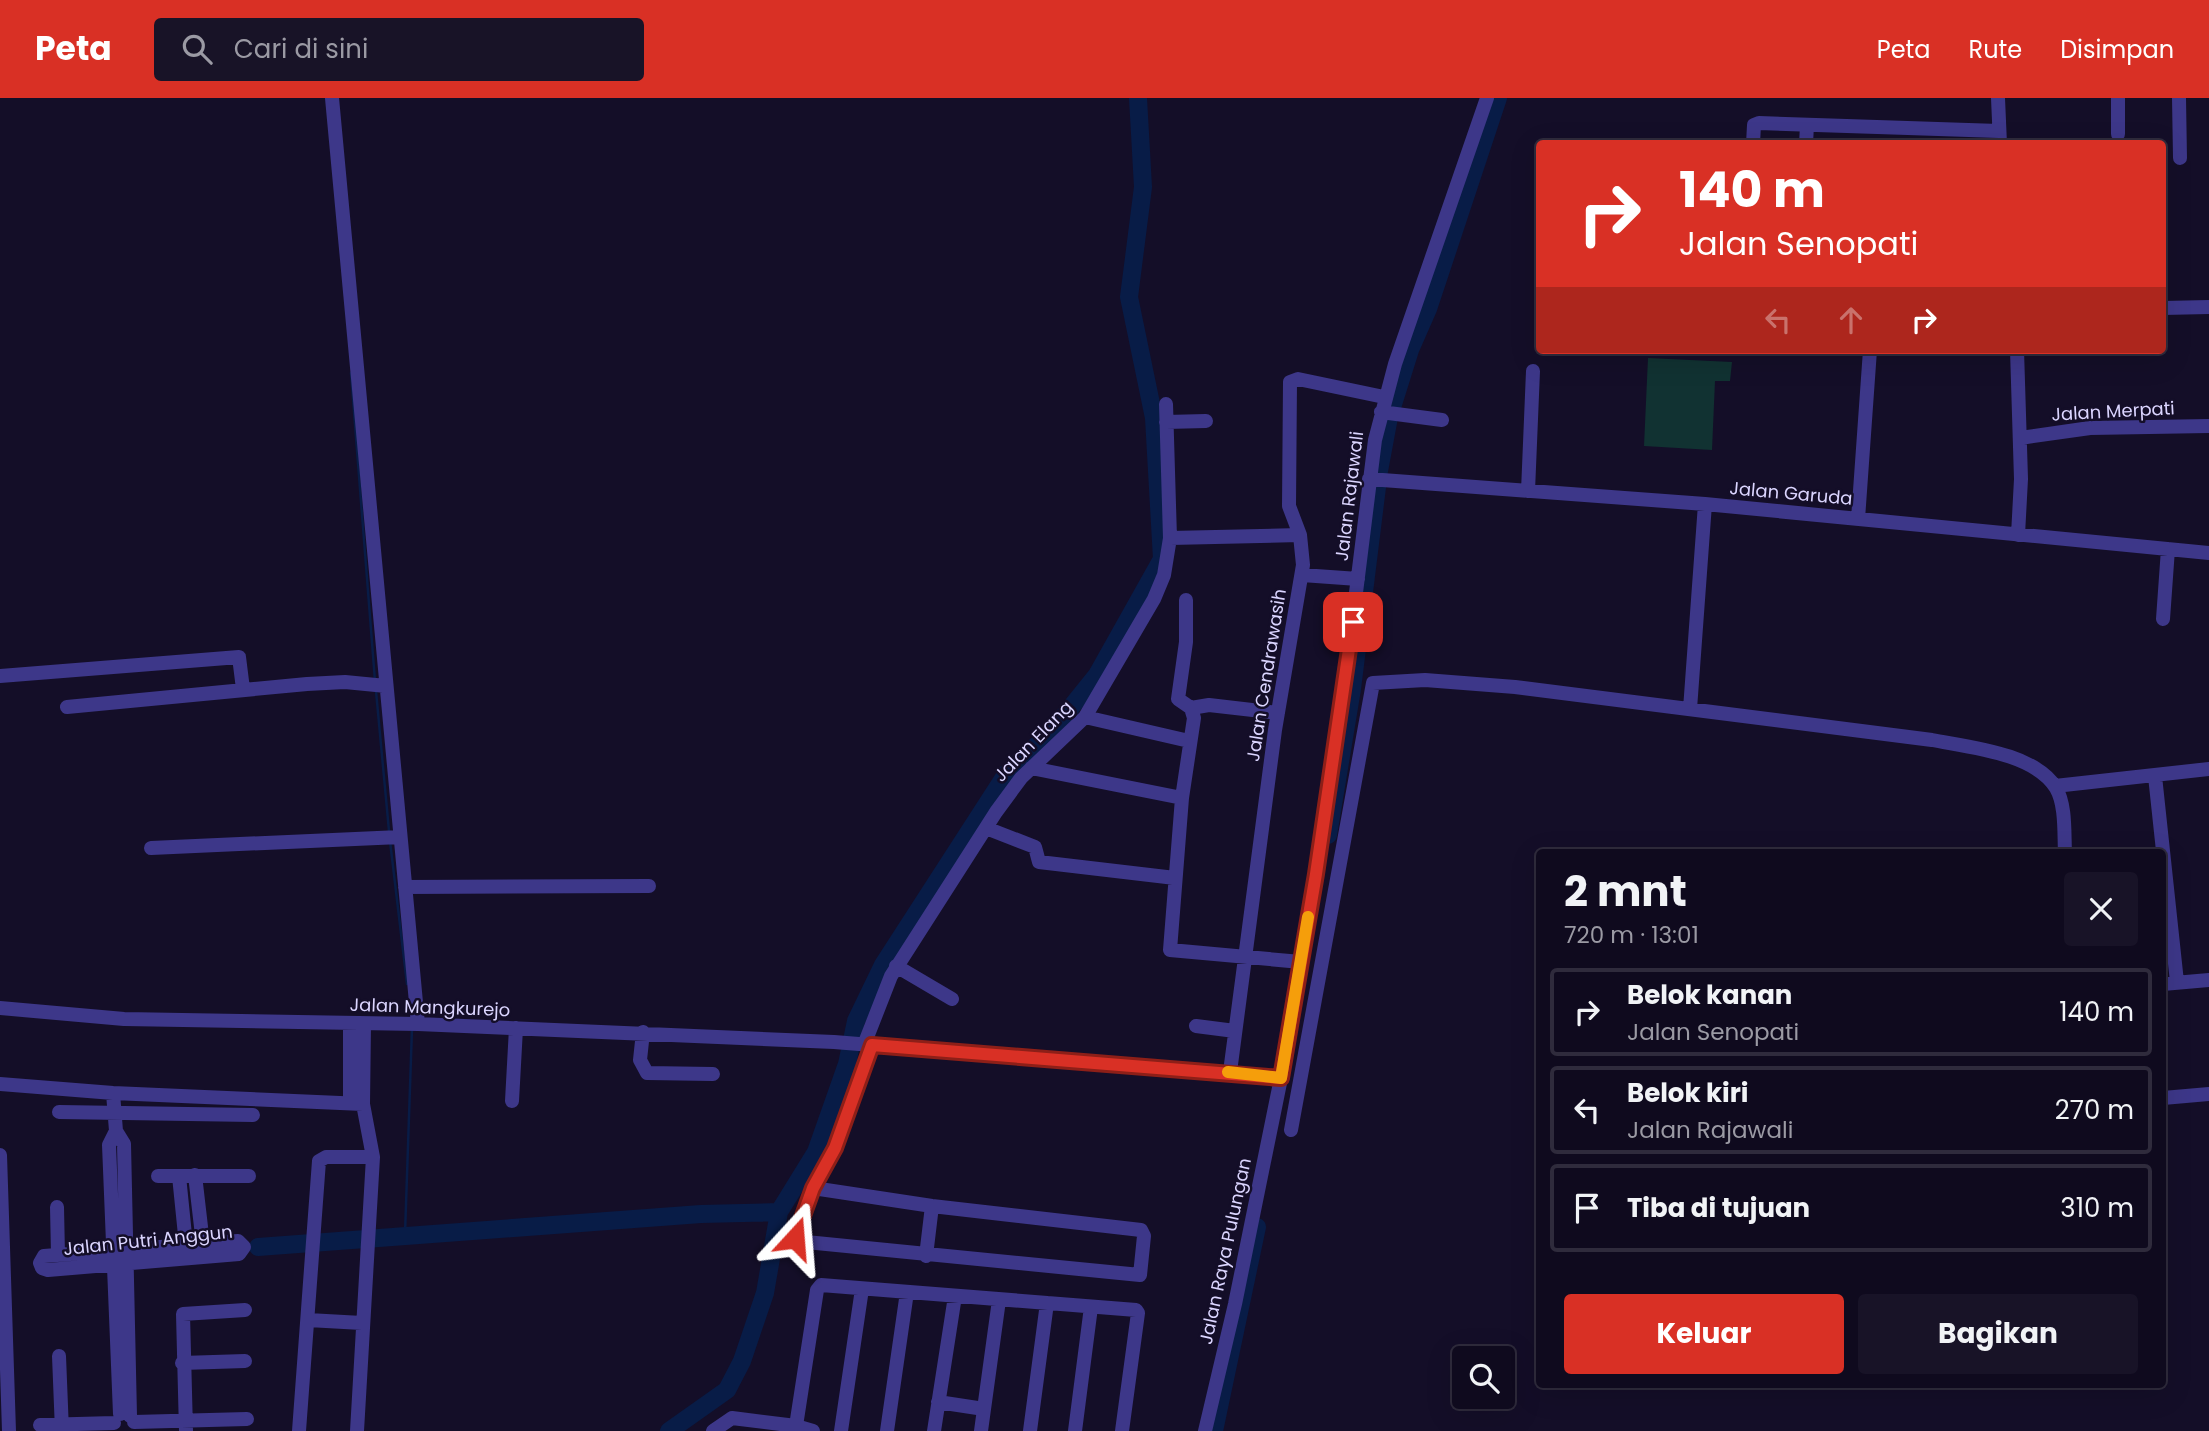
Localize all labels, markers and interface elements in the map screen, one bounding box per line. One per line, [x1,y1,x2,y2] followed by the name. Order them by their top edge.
[154,18,644,81] search box
[35,25,112,72] text: Peta
[178,30,216,68] icon: search
[234,31,368,67] text: Cari di sini
[1877,33,1931,66] text: Peta
[1969,33,2022,66] text: Rute
[2060,33,2174,66] text: Disimpan
[1679,156,1825,224] text: 140 m
[1564,168,1655,259] icon: right
[1679,221,1919,266] text: Jalan Senopati
[1759,301,1797,339] icon: left
[1832,301,1870,339] icon: ahead
[1905,301,1943,339] icon: right
[2051,395,2175,427] street label: Jalan Merpati
[1329,430,1369,562] street label: Jalan Rajawali
[1728,475,1854,511] street label: Jalan Garuda
[1240,587,1292,763] street label: Jalan Cendrawasih
[1323,592,1383,652] pin
[1334,603,1372,641] icon: arrive
[988,695,1078,787] street label: Jalan Elang
[1564,862,1687,921] text: 2 mnt
[2064,872,2138,946] button: close
[1564,919,1699,951] text: 720 m · 13:01
[1627,977,1792,1013] text: Belok kanan
[349,992,511,1022] street label: Jalan Mangkurejo
[1568,993,1606,1031] icon: right
[2059,994,2134,1030] text: 140 m
[1627,1016,1799,1048] text: Jalan Senopati
[1627,1075,1749,1111] text: Belok kiri
[1568,1091,1606,1129] icon: left
[2055,1092,2134,1128] text: 270 m
[1627,1114,1793,1146] text: Jalan Rajawali
[1193,1155,1257,1347] street label: Jalan Raya Pulungan
[1568,1189,1606,1227] icon: arrive
[1627,1190,1810,1226] text: Tiba di tujuan
[2060,1190,2134,1226] text: 310 m
[758,1201,832,1275] position arrow
[62,1219,234,1261] street label: Jalan Putri Anggun
[1564,1294,1844,1374] button: Keluar
[1858,1294,2138,1374] button: Bagikan
[1452,1346,1515,1409] map controls
[1452,1346,1515,1409] button: search

